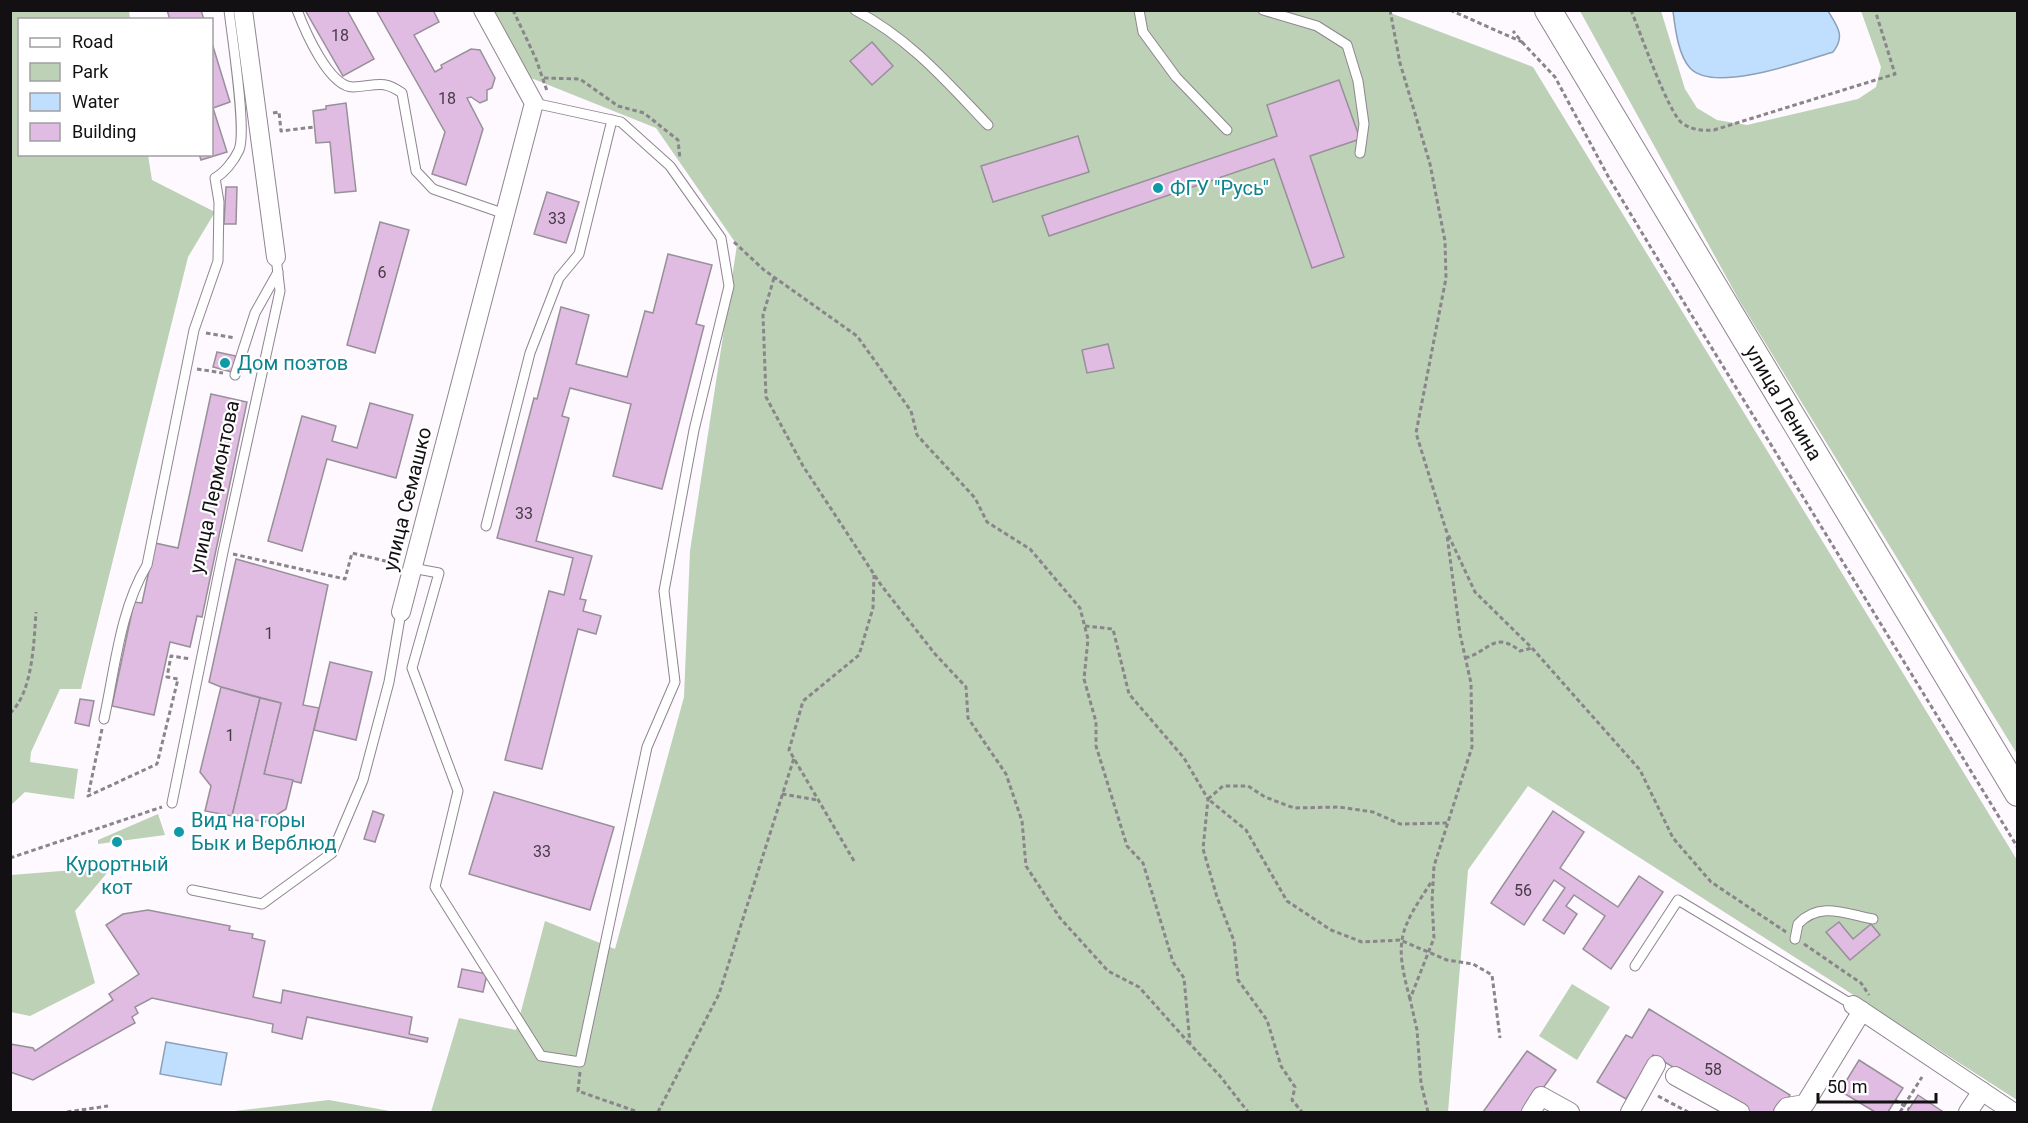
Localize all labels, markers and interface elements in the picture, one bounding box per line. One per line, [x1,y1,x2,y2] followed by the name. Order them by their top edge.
[18,18,213,156] legend
[331,26,349,45] house number: 18
[72,31,113,52] text: Road
[72,61,109,82] text: Park
[438,89,456,108] house number: 18
[72,91,119,112] text: Water
[72,121,136,142] text: Building
[1170,176,1269,200] place label: ФГУ "Русь"
[1151,181,1165,195] marker: ФГУ "Русь"
[548,209,566,228] house number: 33
[378,263,387,282] house number: 6
[1740,341,1828,465] street label: улица Ленина
[237,351,348,375] place label: Дом поэтов
[218,356,232,370] marker: Дом поэтов
[184,398,244,576] street label: улица Лермонтова
[378,425,436,573] street label: улица Семашко
[515,504,533,523] house number: 33
[265,624,274,643] house number: 1
[226,726,235,745] house number: 1
[191,808,337,855] place label: Вид на горы Бык и Верблюд
[172,825,186,839] marker: Вид на горы Бык и Верблюд
[110,835,124,849] marker: Курортный кот
[533,842,551,861] house number: 33
[65,852,169,899] place label: Курортный кот
[1514,881,1532,900] house number: 56
[1704,1060,1722,1079] house number: 58
[1818,1066,1936,1104] scale bar
[1827,1076,1867,1097] text: 50 m

